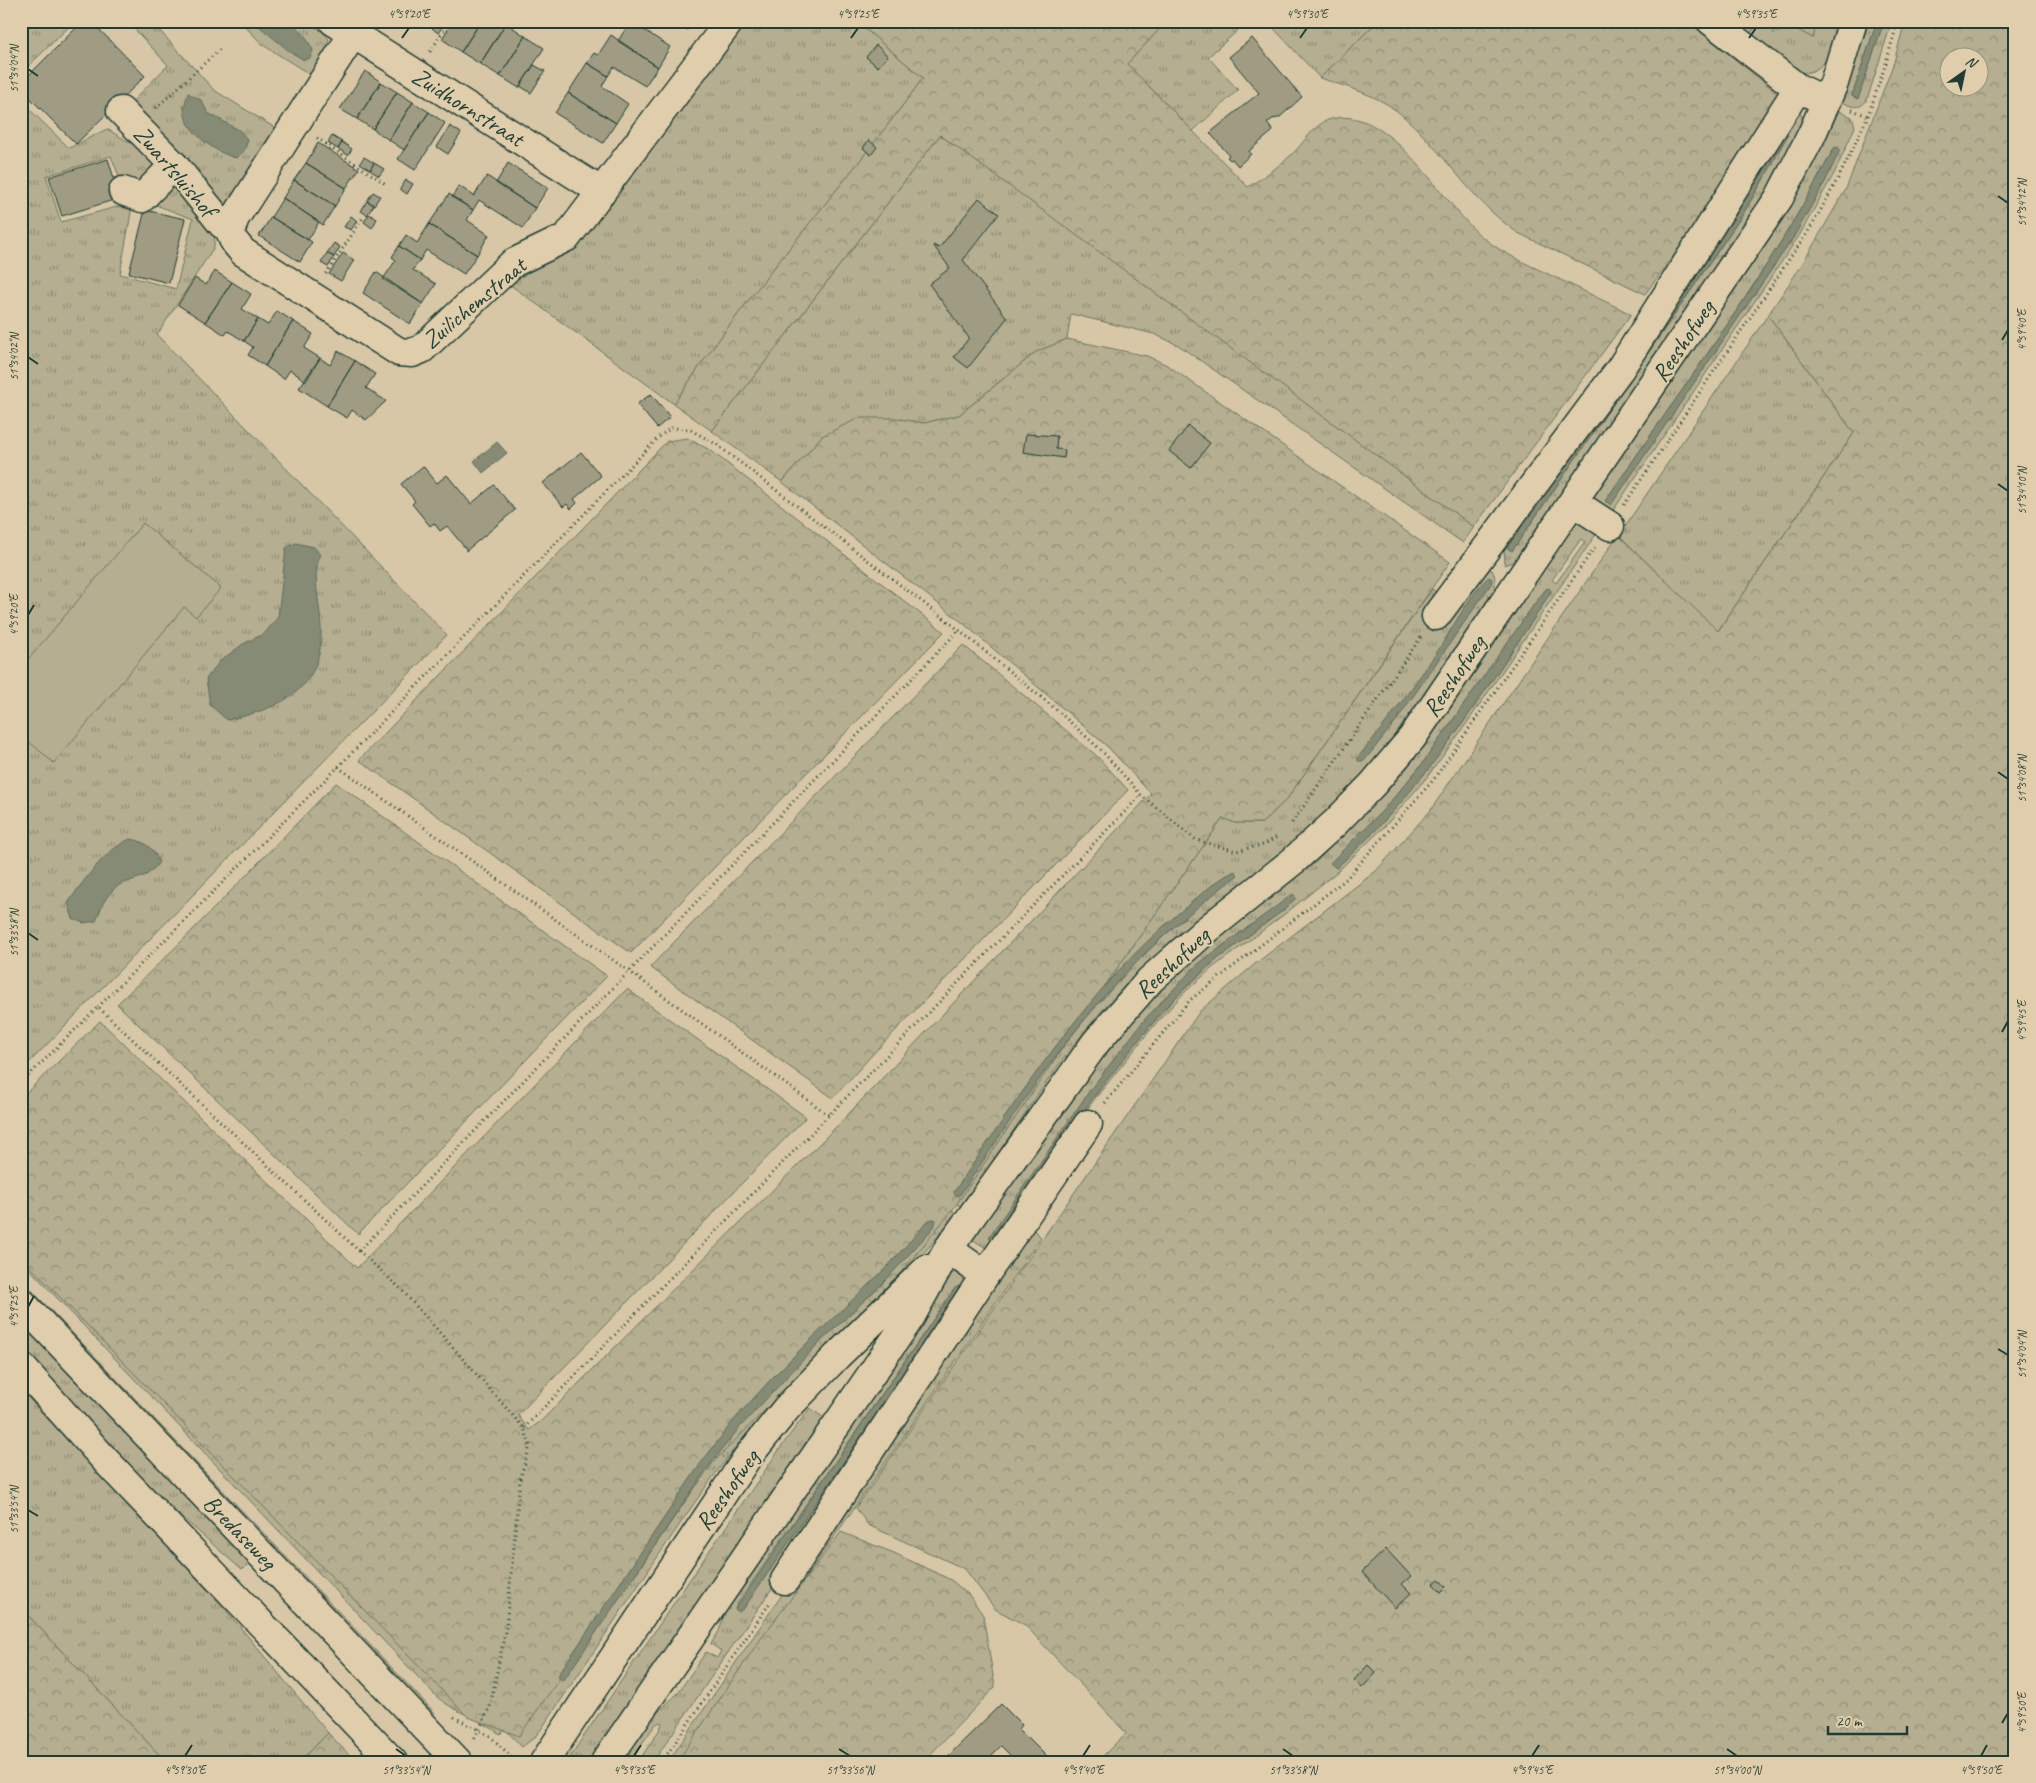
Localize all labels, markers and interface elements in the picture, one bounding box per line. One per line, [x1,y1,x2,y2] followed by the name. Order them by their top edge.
[389,6,431,22] text: 4°59'20"E
[838,6,880,22] text: 4°59'25"E
[1287,6,1329,22] text: 4°59'30"E
[1736,6,1778,22] text: 4°59'35"E
[6,44,22,93] text: 51°34'04"N
[1938,48,1988,98] north arrow
[1963,52,1981,72] text: N
[407,61,531,154] street label: Zuidhornstraat
[127,119,226,227] street label: Zwartsluishof
[2014,178,2030,227] text: 51°34'12"N
[416,250,534,355] street label: Zuilichemstraat
[1645,293,1722,387] street label: Reeshofweg
[2014,308,2030,351] text: 4°59'40"E
[6,332,22,381] text: 51°34'02"N
[2014,466,2030,515] text: 51°34'10"N
[6,593,22,636] text: 4°59'20"E
[1416,628,1493,722] street label: Reeshofweg
[2014,754,2030,803] text: 51°34'08"N
[6,908,22,957] text: 51°33'58"N
[1128,919,1218,1005] street label: Reeshofweg
[2014,999,2030,1042] text: 4°59'45"E
[6,1285,22,1328] text: 4°59'25"E
[2014,1330,2030,1379] text: 51°34'04"N
[688,1442,767,1536] street label: Reeshofweg
[6,1485,22,1534] text: 51°33'54"N
[197,1488,285,1578] street label: Bredaseweg
[2014,1691,2030,1734] text: 4°59'50"E
[1828,1703,1907,1735] scale bar
[1836,1712,1863,1731] text: 20 m
[165,1762,207,1778] text: 4°59'30"E
[382,1762,431,1778] text: 51°33'54"N
[614,1762,656,1778] text: 4°59'35"E
[826,1762,875,1778] text: 51°33'56"N
[1063,1762,1105,1778] text: 4°59'40"E
[1269,1762,1318,1778] text: 51°33'58"N
[1512,1762,1554,1778] text: 4°59'45"E
[1713,1762,1762,1778] text: 51°34'00"N
[1961,1762,2003,1778] text: 4°59'50"E

